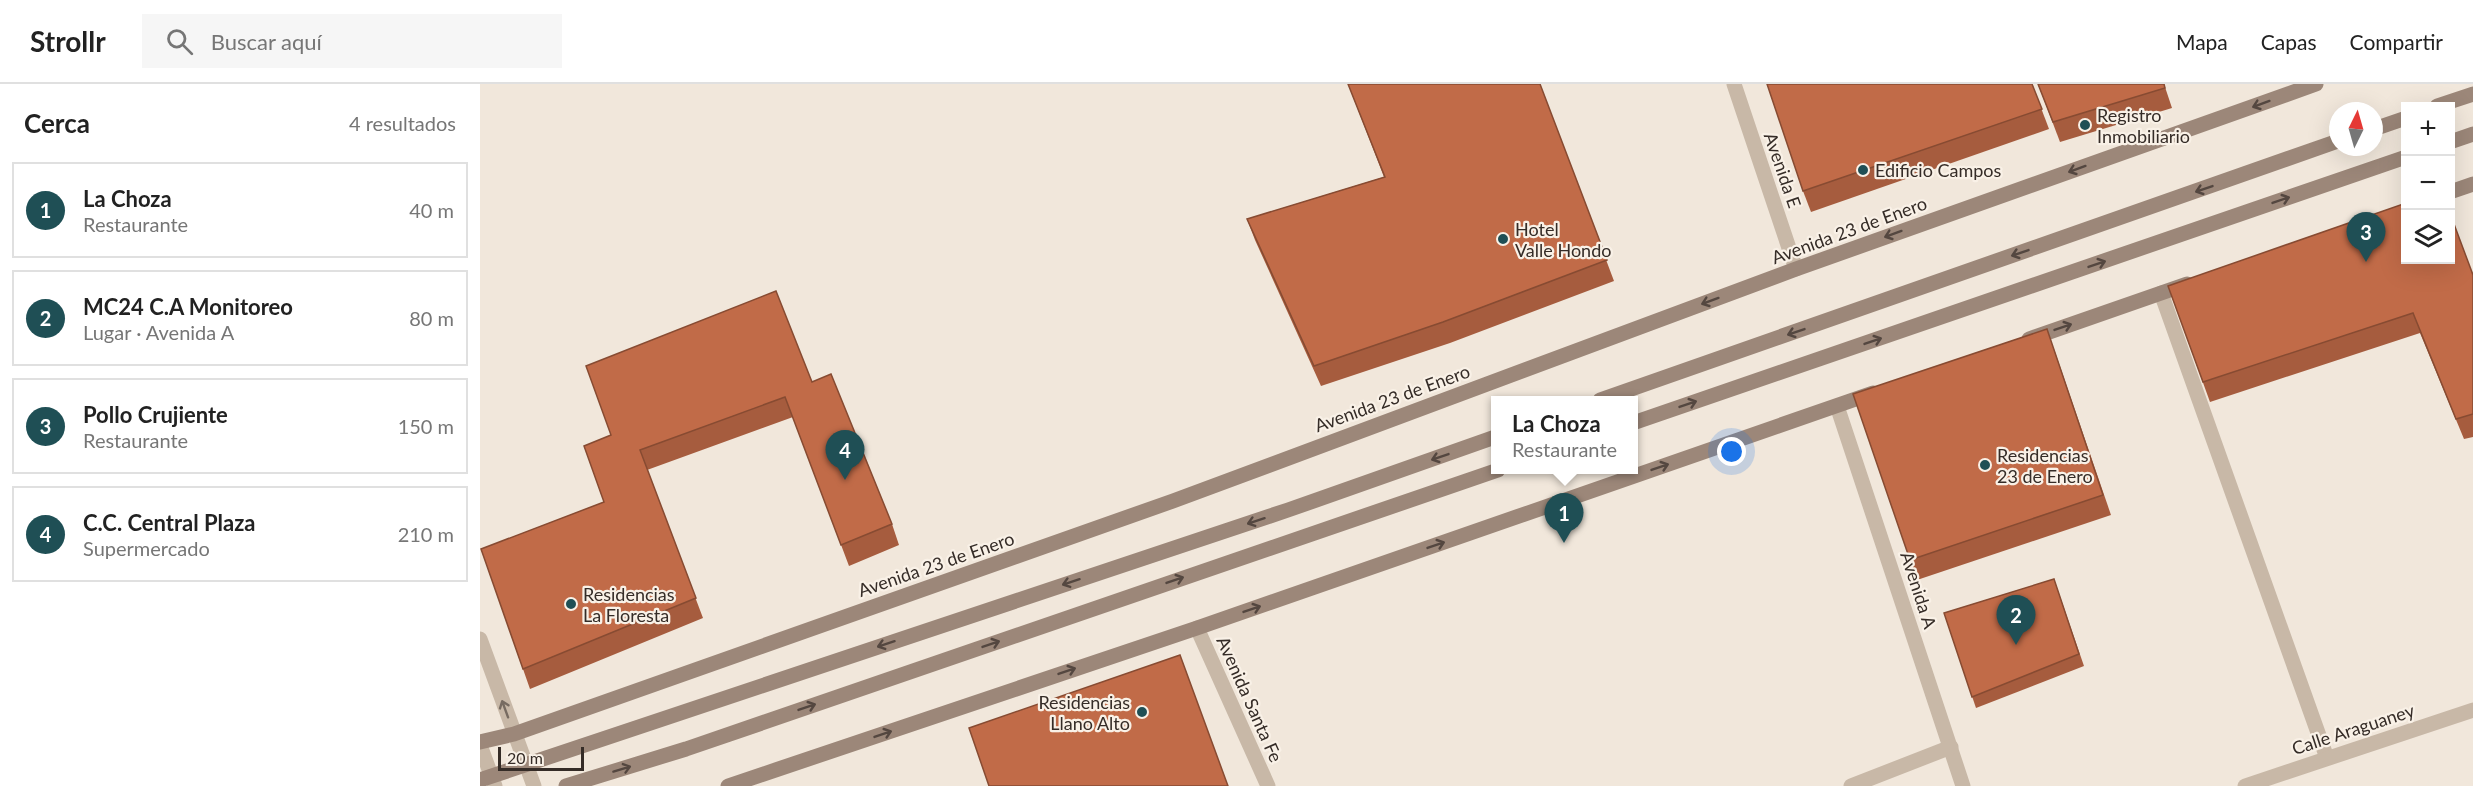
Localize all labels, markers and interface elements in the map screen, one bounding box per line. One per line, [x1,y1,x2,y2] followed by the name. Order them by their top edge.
[142,14,562,68] search box
[30,24,106,58] text: Strollr
[163,25,196,58] icon: search
[211,28,322,55] text: Buscar aquí
[2176,29,2228,54] text: Mapa
[2261,29,2317,54] text: Capas
[2350,29,2443,54] text: Compartir
[2252,99,2271,110] one-way arrow
[2329,102,2383,156] north arrow
[2401,102,2455,264] map controls
[2401,102,2455,156] button: +
[2097,104,2190,147] place label: Registro Inmobiliario
[24,107,90,139] text: Cerca
[349,111,456,135] text: 4 resultados
[2078,118,2092,132] marker: Registro Inmobiliario
[1760,129,1806,211] street label: Avenida E
[2401,156,2455,210] button: −
[1875,159,2002,181] place label: Edificio Campos
[1856,163,1870,177] marker: Edificio Campos
[2068,164,2087,175] one-way arrow
[2195,184,2213,195] one-way arrow
[83,185,172,212] text: La Choza
[1768,192,1930,268] street label: Avenida 23 de Enero
[2271,194,2290,205] one-way arrow
[40,198,51,222] text: 1
[409,198,454,222] text: 40 m
[2401,210,2455,264] button: layers
[83,212,188,236] text: Restaurante
[2346,212,2386,262] pin: 3
[1515,218,1611,261] place label: Hotel Valle Hondo
[1884,230,1903,241] one-way arrow
[1496,232,1510,246] marker: Hotel Valle Hondo
[2011,249,2029,260] one-way arrow
[2087,257,2106,268] one-way arrow
[83,293,293,320] text: MC24 C.A Monitoreo
[1701,296,1720,307] one-way arrow
[40,306,51,330] text: 2
[409,306,454,330] text: 80 m
[83,320,234,344] text: Lugar · Avenida A
[2053,321,2072,332] one-way arrow
[1787,327,1806,338] one-way arrow
[1863,334,1882,345] one-way arrow
[1311,360,1473,436] street label: Avenida 23 de Enero
[1491,396,1638,474] popup
[1678,398,1697,409] one-way arrow
[83,401,228,428] text: Pollo Crujiente
[1512,410,1601,437] text: La Choza
[40,414,51,438] text: 3
[398,414,454,438] text: 150 m
[83,428,188,452] text: Restaurante
[826,430,865,480] pin: 4
[1512,437,1617,461] text: Restaurante
[1717,437,1746,466] your location
[1997,444,2093,487] place label: Residencias 23 de Enero
[1431,452,1450,463] one-way arrow
[1978,458,1992,472] marker: Residencias 23 de Enero
[1650,461,1669,472] one-way arrow
[1544,494,1584,543] pin: 1
[83,509,256,536] text: C.C. Central Plaza
[1247,516,1266,527] one-way arrow
[40,522,51,546] text: 4
[398,522,454,546] text: 210 m
[855,527,1017,601] street label: Avenida 23 de Enero
[83,536,210,560] text: Supermercado
[1426,538,1445,549] one-way arrow
[1896,549,1942,632] street label: Avenida A
[1166,574,1184,585] one-way arrow
[1062,578,1081,589] one-way arrow
[583,583,675,626] place label: Residencias La Floresta
[1996,596,2036,645] pin: 2
[564,597,578,611] marker: Residencias La Floresta
[1242,602,1261,613] one-way arrow
[1212,633,1288,765] street label: Avenida Santa Fe
[981,637,1000,648] one-way arrow
[877,639,896,650] one-way arrow
[1057,665,1076,676] one-way arrow
[1038,691,1130,734] place label: Residencias Llano Alto
[2289,699,2418,759] street label: Calle Araguaney
[498,700,509,719] one-way arrow
[797,701,816,712] one-way arrow
[1135,705,1149,719] marker: Residencias Llano Alto
[873,727,892,738] one-way arrow
[498,744,584,772] scale bar
[507,748,543,767] text: 20 m
[612,762,631,773] one-way arrow

